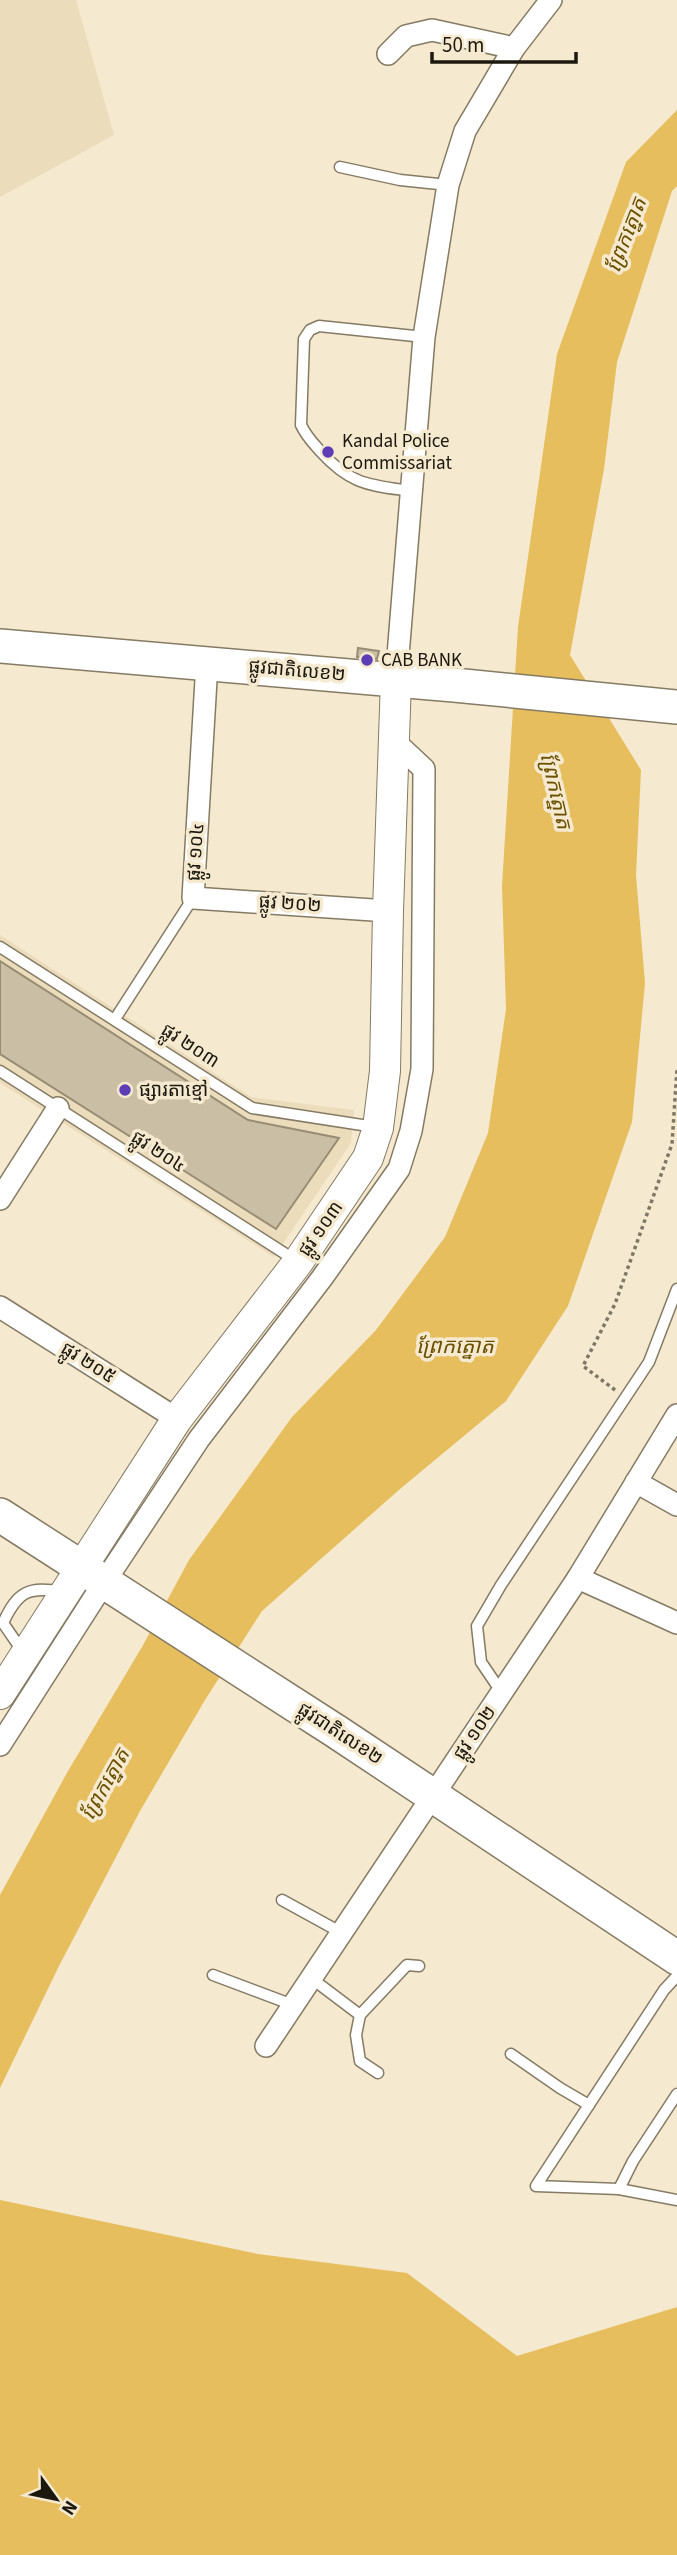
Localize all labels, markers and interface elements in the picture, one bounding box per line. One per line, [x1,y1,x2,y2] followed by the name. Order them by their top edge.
[432,21,576,65] scale bar
[442,30,484,60] text: 50 m
[598,192,654,277] water label: ព្រែកត្នោត
[342,428,452,477] place label: Kandal Police Commissariat
[320,444,336,460] marker: Kandal Police Commissariat
[381,647,462,674] place label: CAB BANK
[359,652,375,668] marker: CAB BANK
[247,653,347,691] street label: ផ្លូវជាតិលេខ២
[533,750,580,834] water label: ព្រែកត្នោត
[181,822,214,882] street label: ផ្លូវ ១០៤
[258,888,322,922] street label: ផ្លូវ ២០២
[154,1017,225,1077] street label: ផ្លូវ ២០៣
[139,1077,208,1104] place label: ផ្សារតាខ្មៅ
[117,1082,133,1098] marker: ផ្សារតាខ្មៅ
[124,1124,191,1182] street label: ផ្លូវ ២០៤
[292,1196,352,1264] street label: ផ្លូវ ១០៣
[416,1331,495,1361] water label: ព្រែកត្នោត
[54,1336,121,1393] street label: ផ្លូវ ២០៥
[290,1696,388,1774] street label: ផ្លូវជាតិលេខ២
[447,1700,505,1767] street label: ផ្លូវ ១០២
[73,1741,138,1825] water label: ព្រែកត្នោត
[21,2464,91,2534] north arrow
[54,2495,84,2520] text: N

